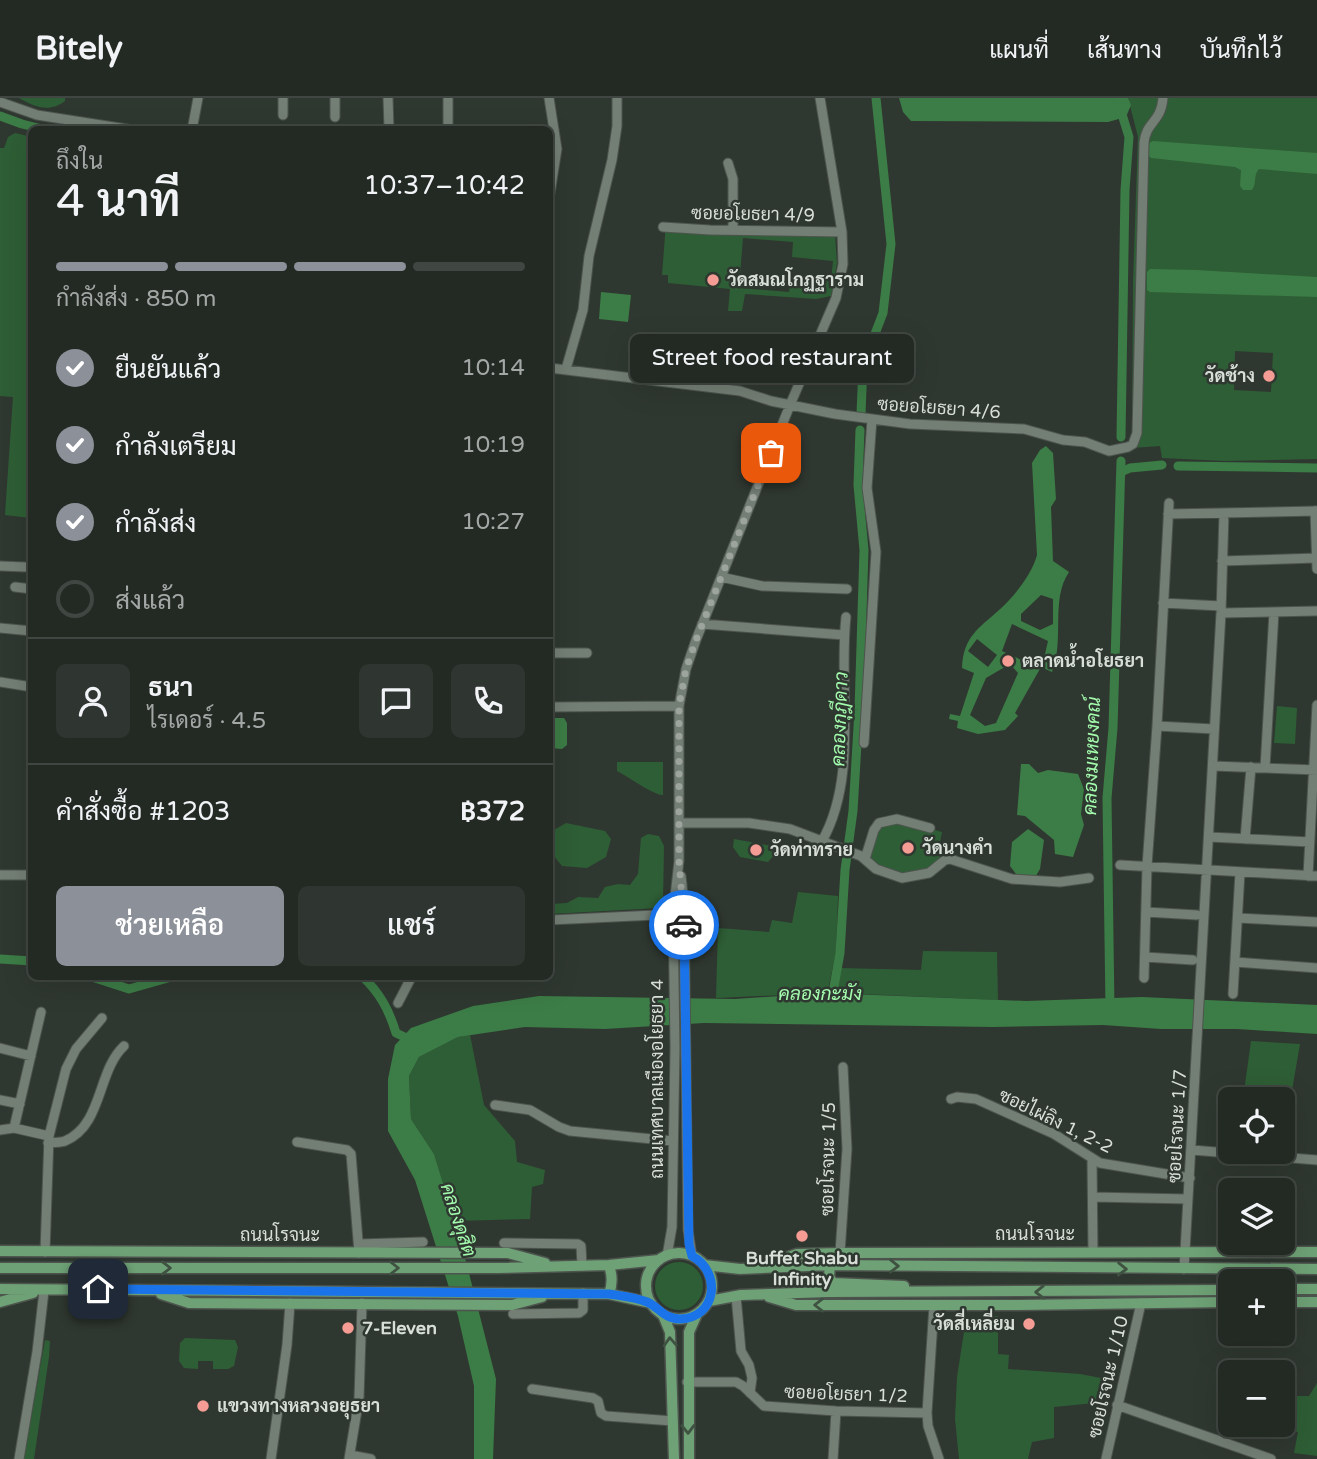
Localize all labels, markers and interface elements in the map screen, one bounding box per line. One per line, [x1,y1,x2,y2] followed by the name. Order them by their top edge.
[35,29,123,68] text: Bitely
[989,36,1049,65] text: แผนที่
[1087,36,1162,65] text: เส้นทาง
[1200,36,1282,65] text: บันทึกไว้
[56,148,103,176] text: ถึงใน
[364,170,525,201] text: 10:37–10:42
[56,174,181,229] text: 4 นาที
[691,200,815,226] street label: ซอยอโยธยา 4/9
[727,267,864,292] place label: วัดสมณโกฏฐาราม
[705,272,721,288] marker: วัดสมณโกฏฐาราม
[56,285,216,313] text: กำลังส่ง · 850 m
[629,334,913,383] callout: Street food restaurant
[652,344,892,372] text: Street food restaurant
[56,349,94,387] icon: check
[115,354,221,385] text: ยืนยันแล้ว
[461,354,525,382] text: 10:14
[1205,364,1255,387] place label: วัดช้าง
[1261,368,1277,384] marker: วัดช้าง
[877,391,1002,423] street label: ซอยอโยธยา 4/6
[741,423,801,483] pin
[56,426,94,464] icon: check
[115,431,237,462] text: กำลังเตรียม
[461,431,525,459] text: 10:19
[752,434,790,472] icon: bag
[56,503,94,541] icon: check
[115,508,196,539] text: กำลังส่ง
[461,508,525,536] text: 10:27
[115,585,185,616] text: ส่งแล้ว
[1022,643,1144,672] place label: ตลาดน้ำอโยธยา
[1000,653,1016,669] marker: ตลาดน้ำอโยธยา
[56,664,130,738] button: person
[359,664,433,738] button: chat
[451,664,525,738] button: phone
[825,671,854,767] water label: คลองกุฎีดาว
[148,672,193,703] text: ธนา
[1077,693,1105,816] water label: คลองมเหยงคณ์
[148,707,266,735] text: ไรเดอร์ · 4.5
[56,796,230,827] text: คำสั่งซื้อ #1203
[460,796,525,827] text: ฿372
[922,836,993,859] place label: วัดนางคำ
[770,838,853,861] place label: วัดท่าทราย
[900,840,916,856] marker: วัดนางคำ
[748,842,764,858] marker: วัดท่าทราย
[56,886,284,966] button: ช่วยเหลือ
[298,886,525,966] button: แชร์
[649,890,719,960] courier
[665,906,703,944] icon: car
[644,979,668,1179] street label: ถนนเทศบาลเมืองอโยธยา 4
[778,983,862,1005] water label: คลองกะมัง
[1161,1068,1191,1184] street label: ซอยโรจนะ 1/7
[995,1082,1117,1158] street label: ซอยไผ่ลิง 1, 2-2
[1218,1087,1295,1437] map controls
[1218,1087,1295,1164] button: locate
[814,1102,840,1216] street label: ซอยโรจนะ 1/5
[1218,1178,1295,1255] button: layers
[435,1180,480,1260] water label: คลองดุสิต
[995,1221,1075,1245] street label: ถนนโรจนะ
[240,1222,320,1246] street label: ถนนโรจนะ
[794,1228,810,1244] marker: Buffet Shabu Infinity
[746,1247,858,1290] place label: Buffet Shabu Infinity
[889,1258,900,1274] one-way arrow
[68,1259,128,1319] pin
[161,1260,172,1276] one-way arrow
[389,1260,399,1276] one-way arrow
[1116,1261,1127,1276] one-way arrow
[1218,1269,1295,1346] button: +
[79,1270,117,1308] icon: home
[1034,1284,1045,1299] one-way arrow
[813,1297,824,1313] one-way arrow
[933,1308,1015,1335] place label: วัดสี่เหลี่ยม
[1081,1313,1133,1440] street label: ซอยโรจนะ 1/10
[1021,1316,1037,1332] marker: วัดสี่เหลี่ยม
[362,1317,437,1339] place label: 7-Eleven
[340,1320,356,1336] marker: 7-Eleven
[663,1336,678,1347] one-way arrow
[1218,1360,1295,1437] button: −
[784,1379,908,1407] street label: ซอยอโยธยา 1/2
[217,1395,380,1420] place label: แขวงทางหลวงอยุธยา
[195,1398,211,1414] marker: แขวงทางหลวงอยุธยา
[680,1424,696,1435] one-way arrow

